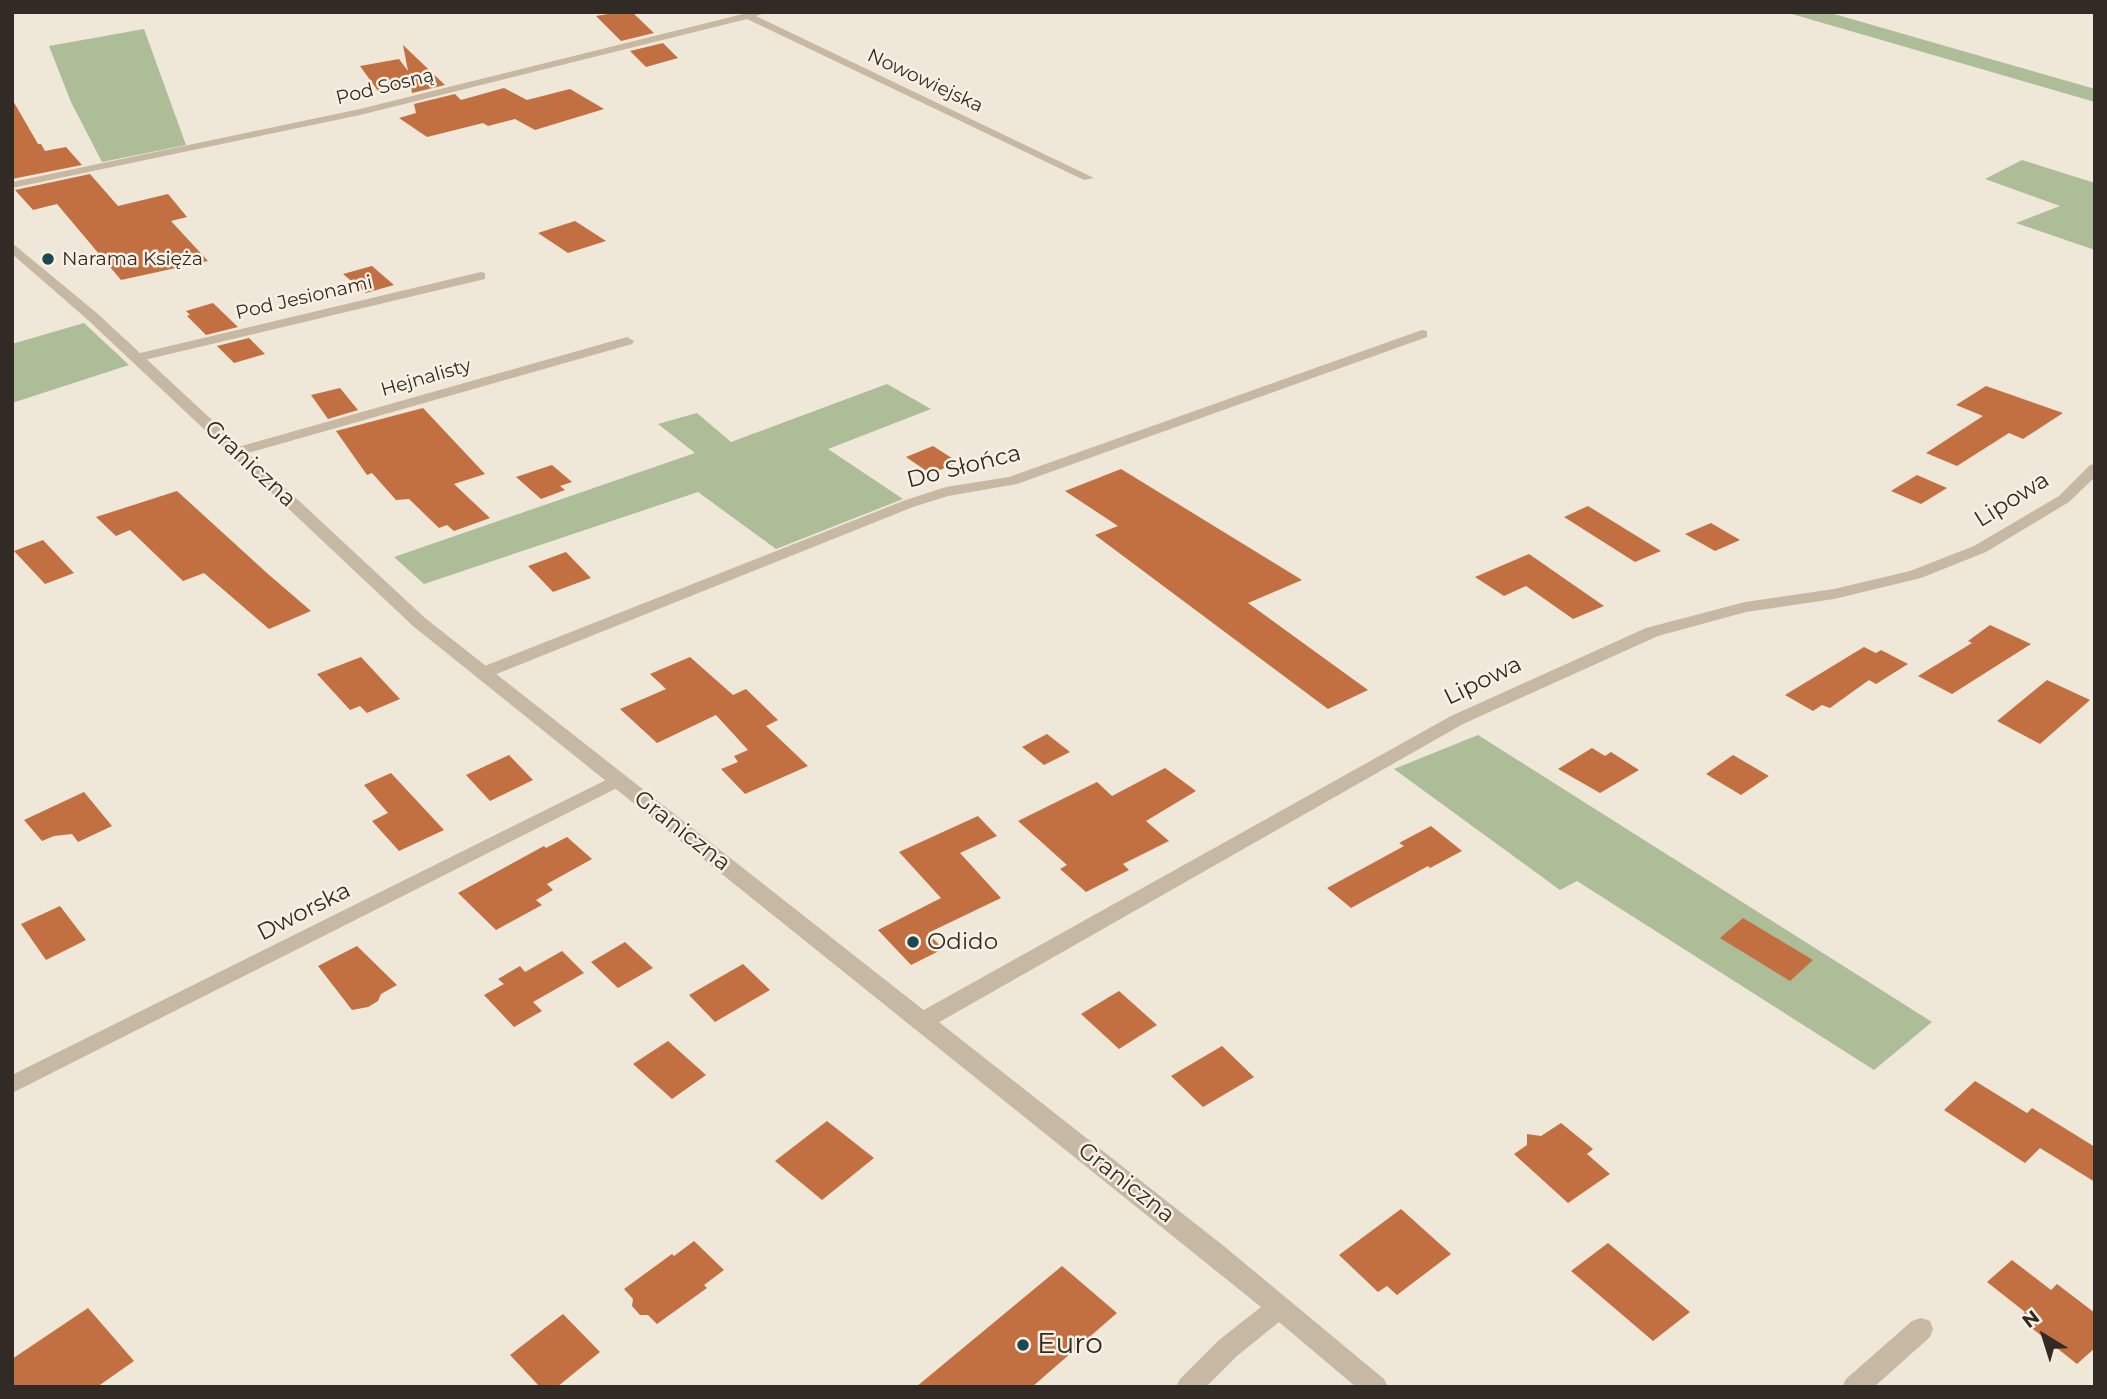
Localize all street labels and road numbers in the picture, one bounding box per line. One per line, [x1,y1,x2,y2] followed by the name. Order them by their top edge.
[863,44,987,118] street label: Nowowiejska
[334,64,436,110] street label: Pod Sosną
[233,271,375,325] street label: Pod Jesionami
[378,354,474,402] street label: Hejnalisty
[199,415,301,513] street label: Graniczna
[904,440,1024,494] street label: Do Słońca
[1970,466,2054,534] street label: Lipowa
[1440,650,1526,712] street label: Lipowa
[628,785,736,877] street label: Graniczna
[253,877,355,947] street label: Dworska
[1072,1137,1180,1229] street label: Graniczna

